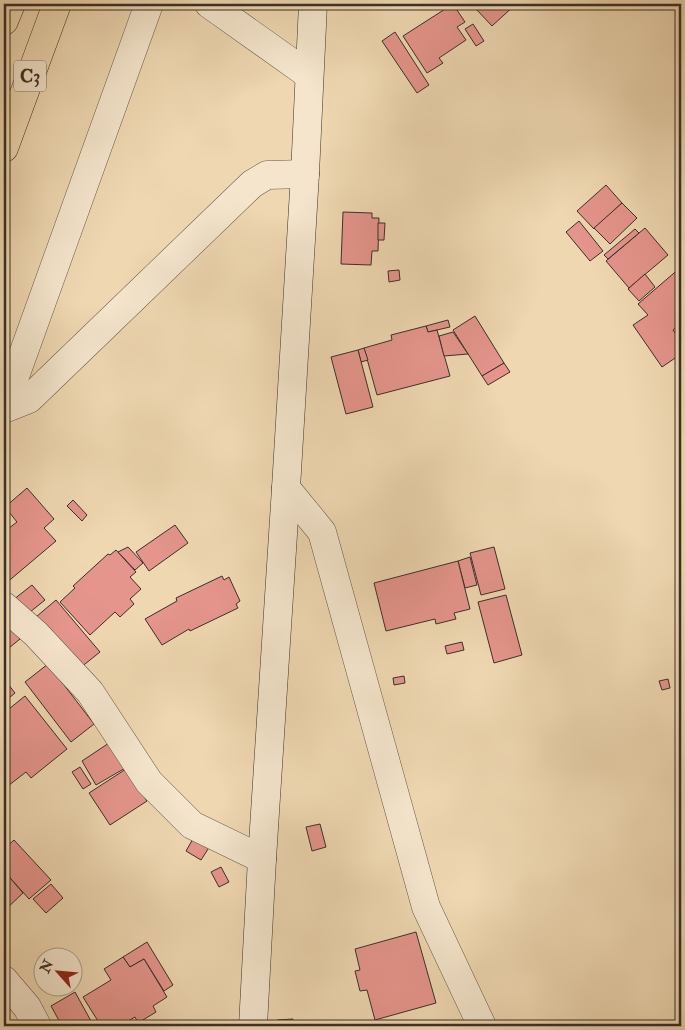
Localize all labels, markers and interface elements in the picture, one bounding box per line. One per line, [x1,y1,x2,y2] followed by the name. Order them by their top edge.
[14,60,46,92] road number: C3
[32,948,82,998] north arrow
[36,956,57,977] text: N

